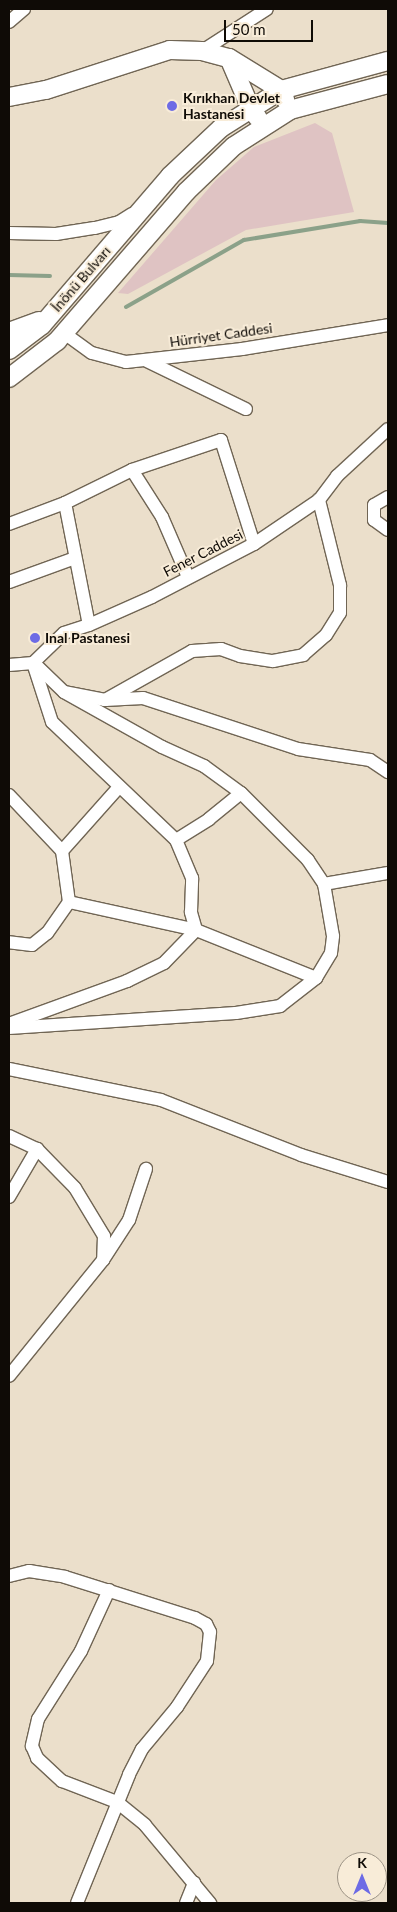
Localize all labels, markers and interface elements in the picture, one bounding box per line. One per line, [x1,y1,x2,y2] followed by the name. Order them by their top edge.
[227,10,316,42] scale bar
[232,20,266,38] text: 50 m
[183,90,280,122] place label: Kırıkhan Devlet Hastanesi
[165,99,179,113] marker: Kırıkhan Devlet Hastanesi
[48,243,114,315] street label: İnönü Bulvarı
[168,319,274,351] street label: Hürriyet Caddesi
[160,526,246,580] street label: Fener Caddesi
[45,630,130,646] place label: Inal Pastanesi
[29,632,41,644] marker: Inal Pastanesi
[337,1852,387,1902] north arrow
[357,1854,367,1871] text: K

